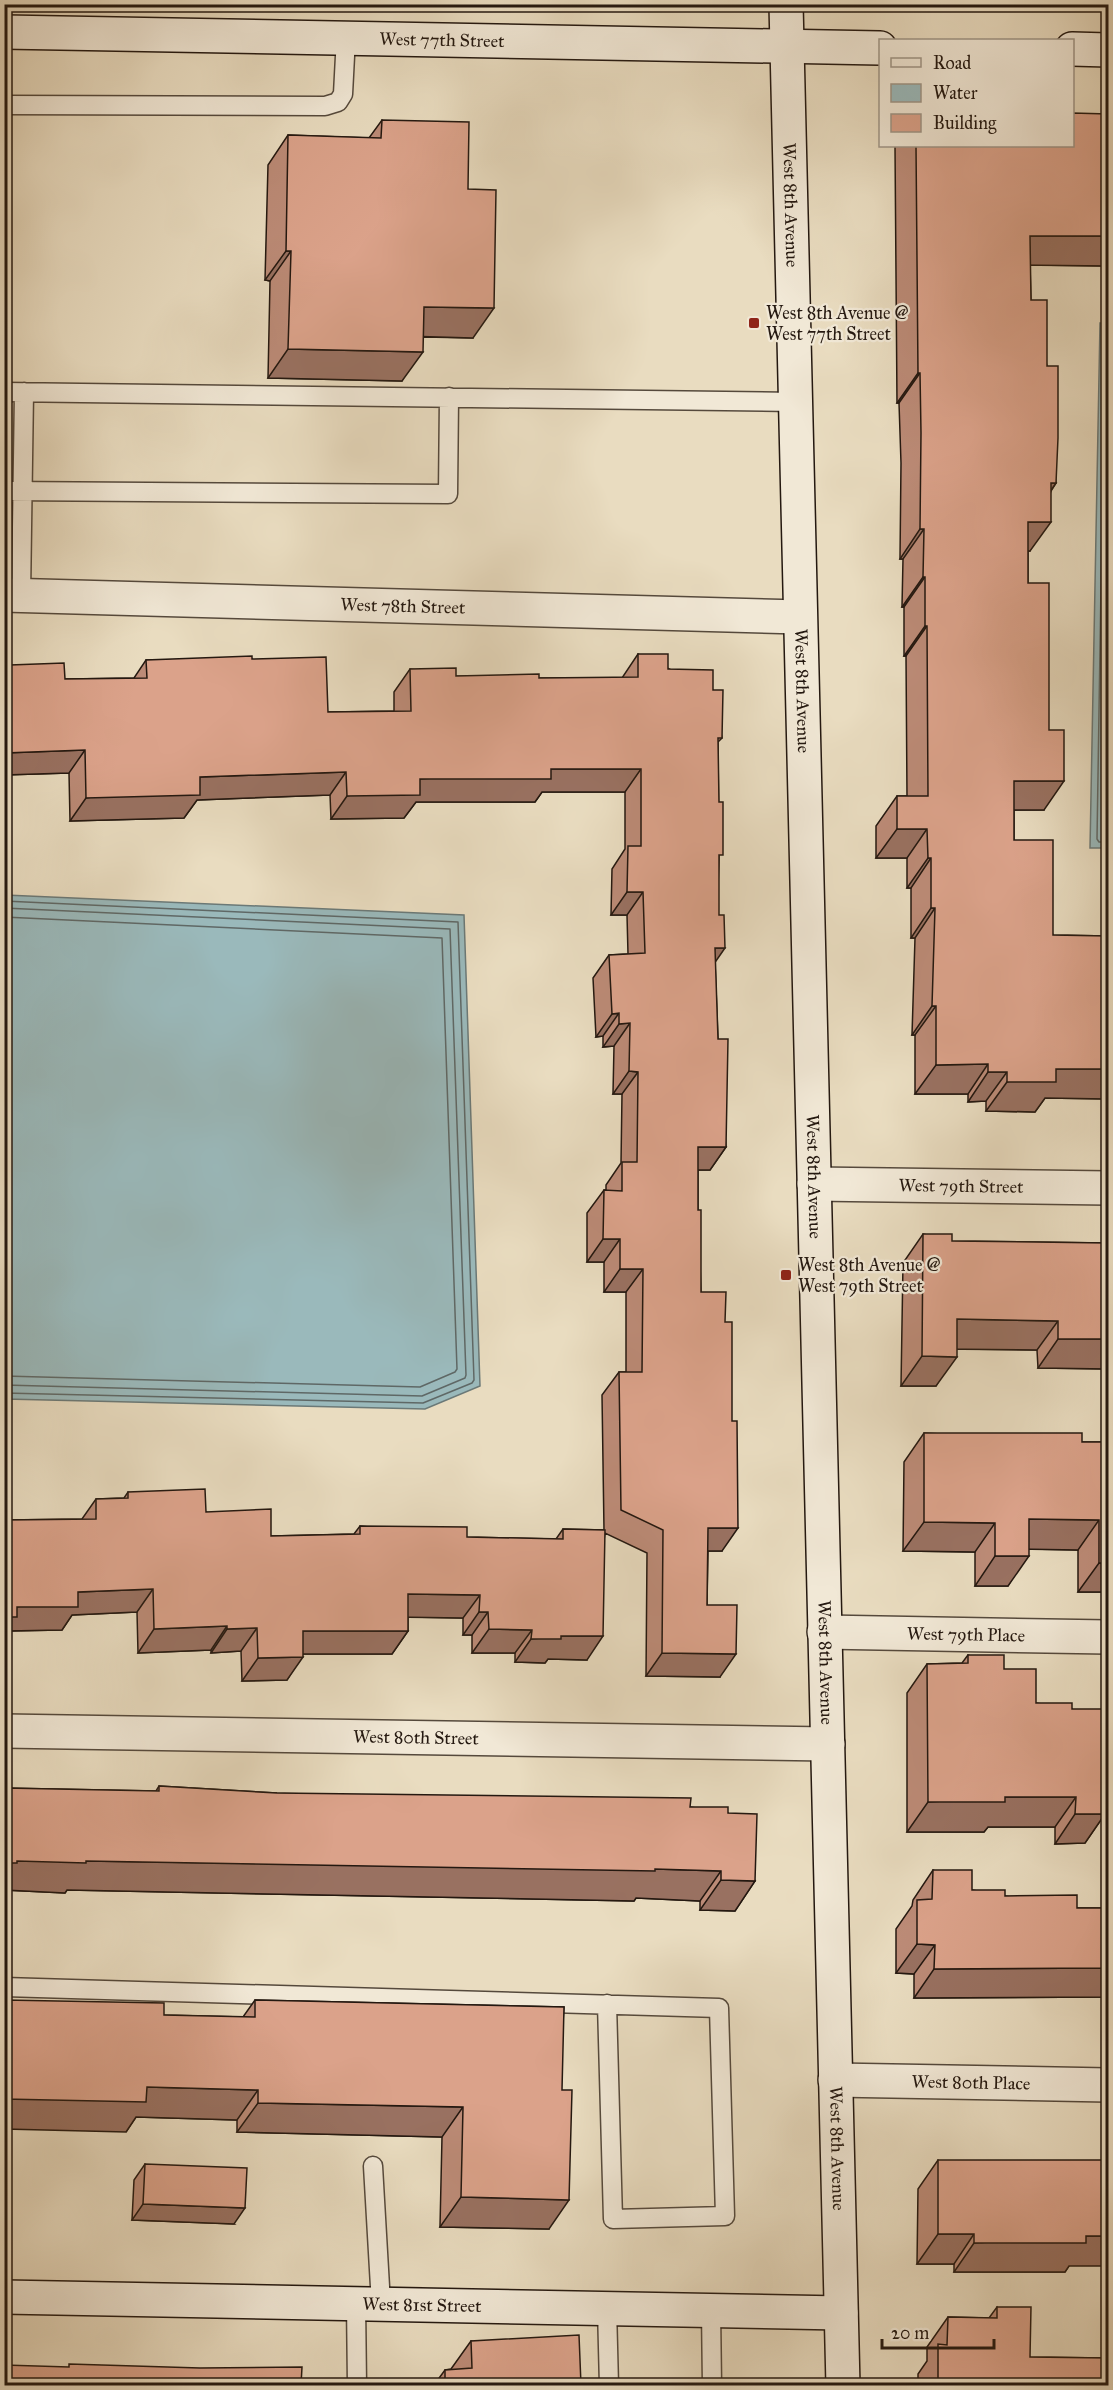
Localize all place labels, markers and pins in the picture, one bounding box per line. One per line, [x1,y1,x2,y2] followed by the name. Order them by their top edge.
[766,302,908,345] place label: West 8th Avenue @ West 77th Street
[747,316,761,330] marker: West 8th Avenue @ West 77th Street
[798,1254,940,1297] place label: West 8th Avenue @ West 79th Street
[779,1268,793,1282] marker: West 8th Avenue @ West 79th Street

